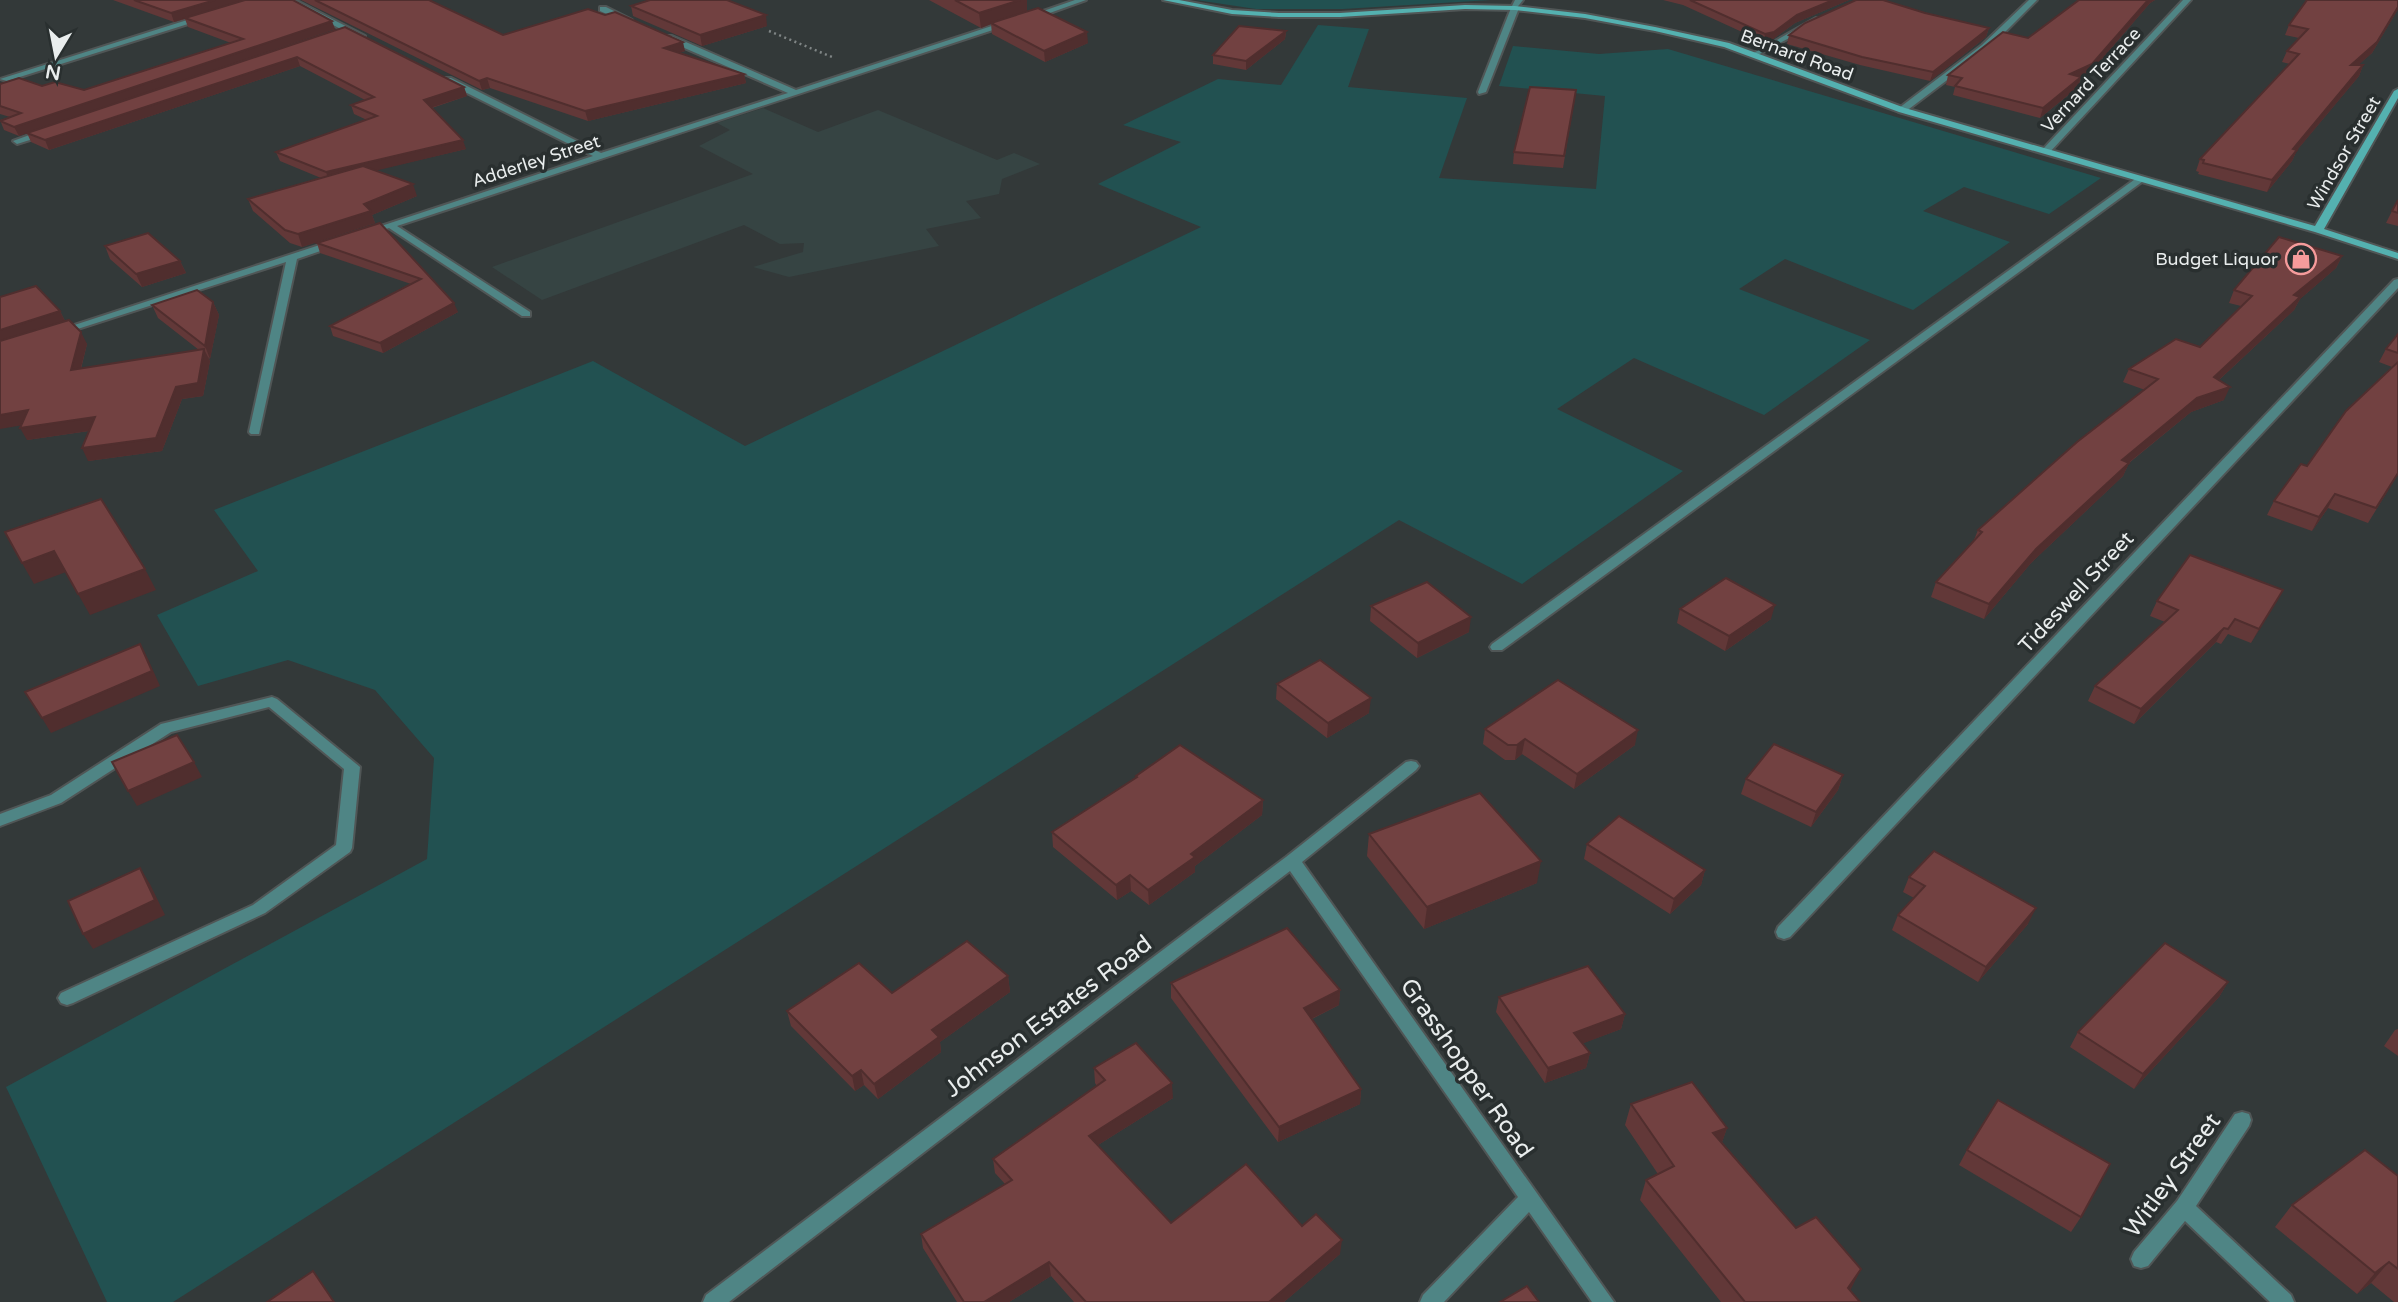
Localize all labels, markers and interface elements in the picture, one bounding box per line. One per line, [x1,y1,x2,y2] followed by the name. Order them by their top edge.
[21,21,91,91] north arrow
[2037,23,2145,137] street label: Vernard Terrace
[1738,24,1856,86] street label: Bernard Road
[44,60,63,84] text: N
[2303,92,2385,214] street label: Windsor Street
[469,130,603,192] street label: Adderley Street
[2284,242,2318,276] shop icon: Budget Liquor
[2155,248,2278,270] place label: Budget Liquor
[2014,526,2139,658] street label: Tideswell Street
[939,929,1157,1104] street label: Johnson Estates Road
[1394,973,1539,1164] street label: Grasshopper Road
[2118,1108,2227,1243] street label: Witley Street

